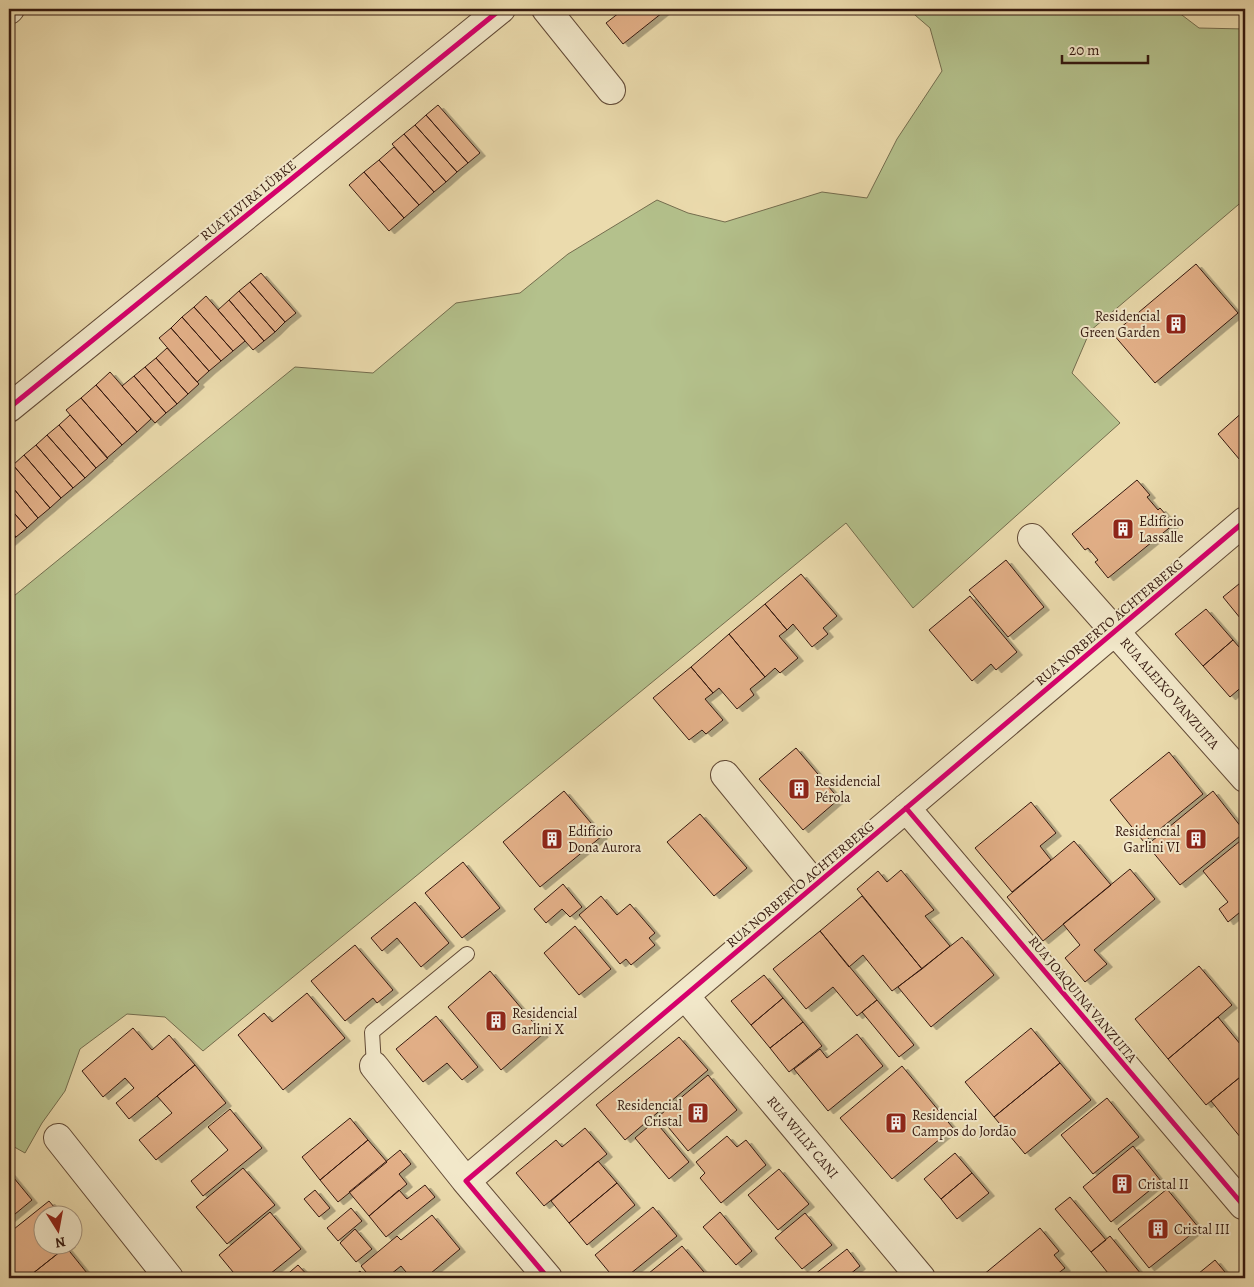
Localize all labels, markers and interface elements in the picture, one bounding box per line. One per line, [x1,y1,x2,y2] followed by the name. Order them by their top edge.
[1062,32,1148,64] scale bar
[1069,40,1100,60] text: 20 m
[196,156,300,245] street label: RUA ELVIRA LÜBKE
[1080,307,1161,342] place label: Residencial Green Garden
[1164,312,1188,336] building icon: Residencial Green Garden
[1139,512,1184,547] place label: Edifício Lassalle
[1111,517,1135,541] building icon: Edifício Lassalle
[1031,555,1187,690] street label: RUA NORBERTO ACHTERBERG
[1116,633,1224,754] street label: RUA ALEIXO VANZUITA
[815,772,881,807] place label: Residencial Pérola
[787,777,811,801] building icon: Residencial Pérola
[722,817,878,952] street label: RUA NORBERTO ACHTERBERG
[568,822,642,857] place label: Edifício Dona Aurora
[1115,822,1181,857] place label: Residencial Garlini VI
[540,827,564,851] building icon: Edifício Dona Aurora
[1184,827,1208,851] building icon: Residencial Garlini VI
[1024,932,1142,1067] street label: RUA JOAQUINA VANZUITA
[512,1004,578,1039] place label: Residencial Garlini X
[484,1009,508,1033] building icon: Residencial Garlini X
[762,1092,843,1183] street label: RUA WILLY CANI
[617,1096,683,1131] place label: Residencial Cristal
[686,1101,710,1125] building icon: Residencial Cristal
[912,1106,1016,1141] place label: Residencial Campos do Jordão
[884,1111,908,1135] building icon: Residencial Campos do Jordão
[1110,1172,1134,1196] building icon: Cristal II
[1138,1175,1189,1194] place label: Cristal II
[32,1204,82,1254] north arrow
[1146,1217,1170,1241] building icon: Cristal III
[1174,1220,1230,1239] place label: Cristal III
[54,1232,67,1253] text: N

